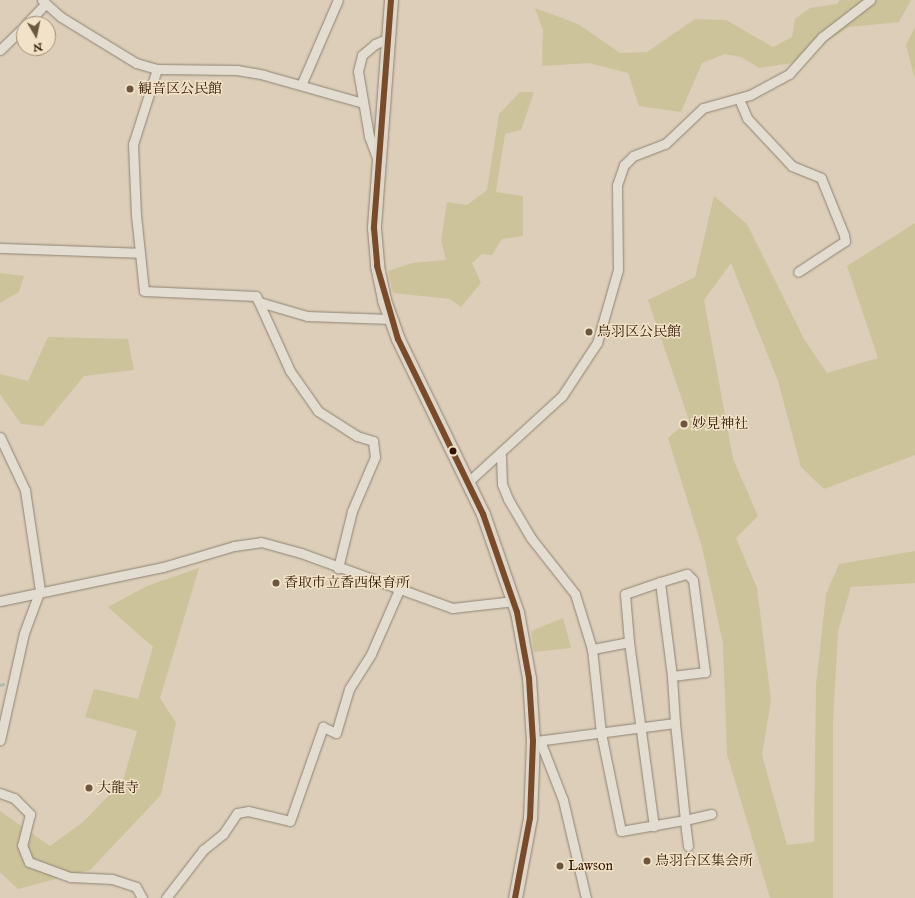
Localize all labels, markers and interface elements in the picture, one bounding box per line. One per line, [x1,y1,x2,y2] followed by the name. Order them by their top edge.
[16,16,56,56] north arrow
[32,39,44,55] text: N
[138,81,222,97] place label: 観音区公民館
[125,84,135,94] marker: 観音区公民館
[597,324,681,340] place label: 鳥羽区公民館
[584,327,594,337] marker: 鳥羽区公民館
[692,416,748,432] place label: 妙見神社
[679,419,689,429] marker: 妙見神社
[448,446,458,456] unlabelled marker
[284,575,410,591] place label: 香取市立香西保育所
[271,578,281,588] marker: 香取市立香西保育所
[97,780,139,796] place label: 大龍寺
[84,783,94,793] marker: 大龍寺
[655,853,753,869] place label: 鳥羽台区集会所
[642,856,652,866] marker: 鳥羽台区集会所
[568,858,613,874] place label: Lawson
[555,861,565,871] marker: Lawson

